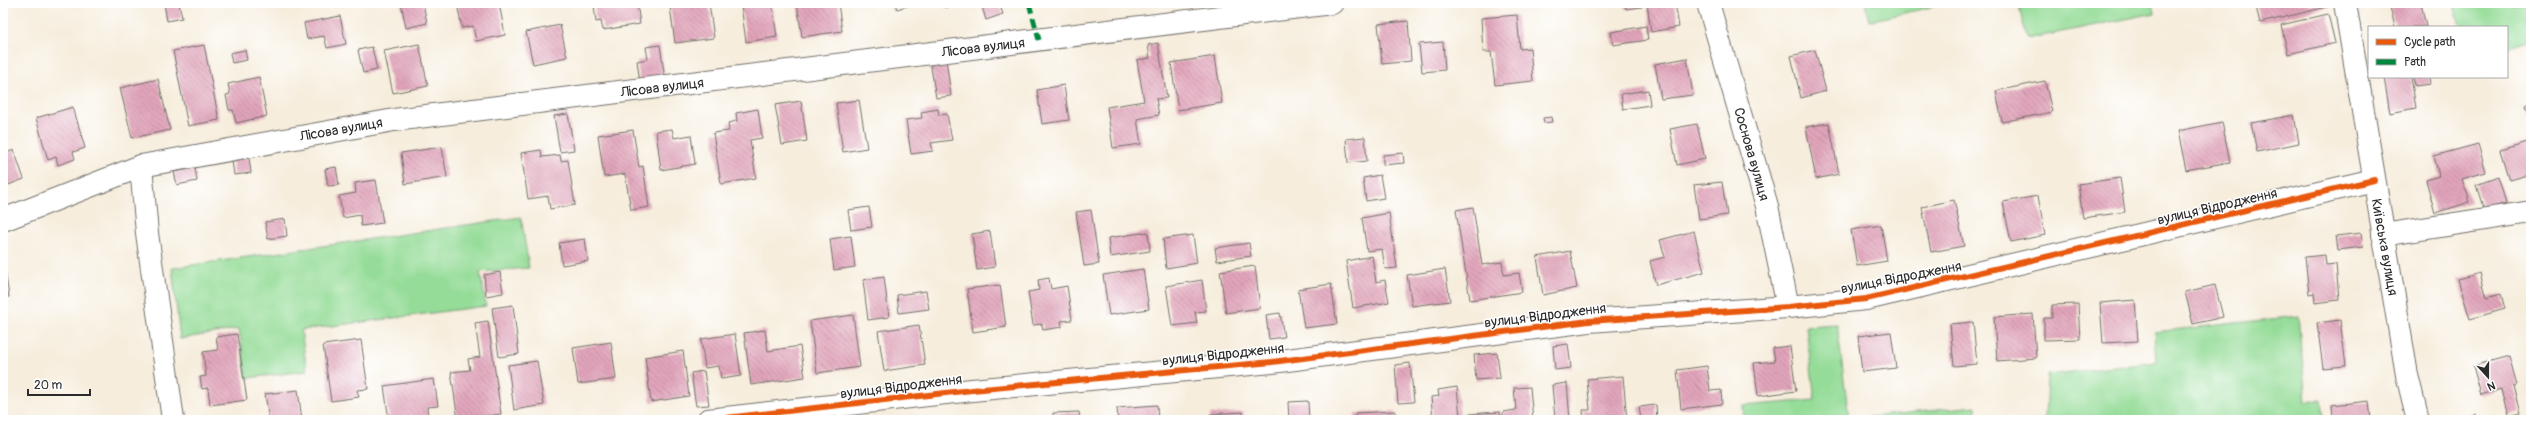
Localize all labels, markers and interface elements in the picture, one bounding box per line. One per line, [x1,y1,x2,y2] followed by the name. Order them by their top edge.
[2368,26,2508,78] legend
[939,34,1026,61] street label: Лісова вулиця
[2404,35,2456,50] text: Cycle path
[2404,55,2426,70] text: Path
[618,74,705,101] street label: Лісова вулиця
[1730,106,1773,203] street label: Соснова вулиця
[297,114,384,145] street label: Лісова вулиця
[2155,184,2279,229] street label: вулиця Відродження
[2368,197,2401,297] street label: Київська вулиця
[1839,257,1963,298] street label: вулиця Відродження
[1483,300,1607,331] street label: вулиця Відродження
[1161,340,1285,369] street label: вулиця Відродження
[2468,357,2508,397] north arrow
[28,371,90,397] scale bar
[839,371,963,402] street label: вулиця Відродження
[34,378,63,393] text: 20 m
[2485,378,2497,393] text: N

